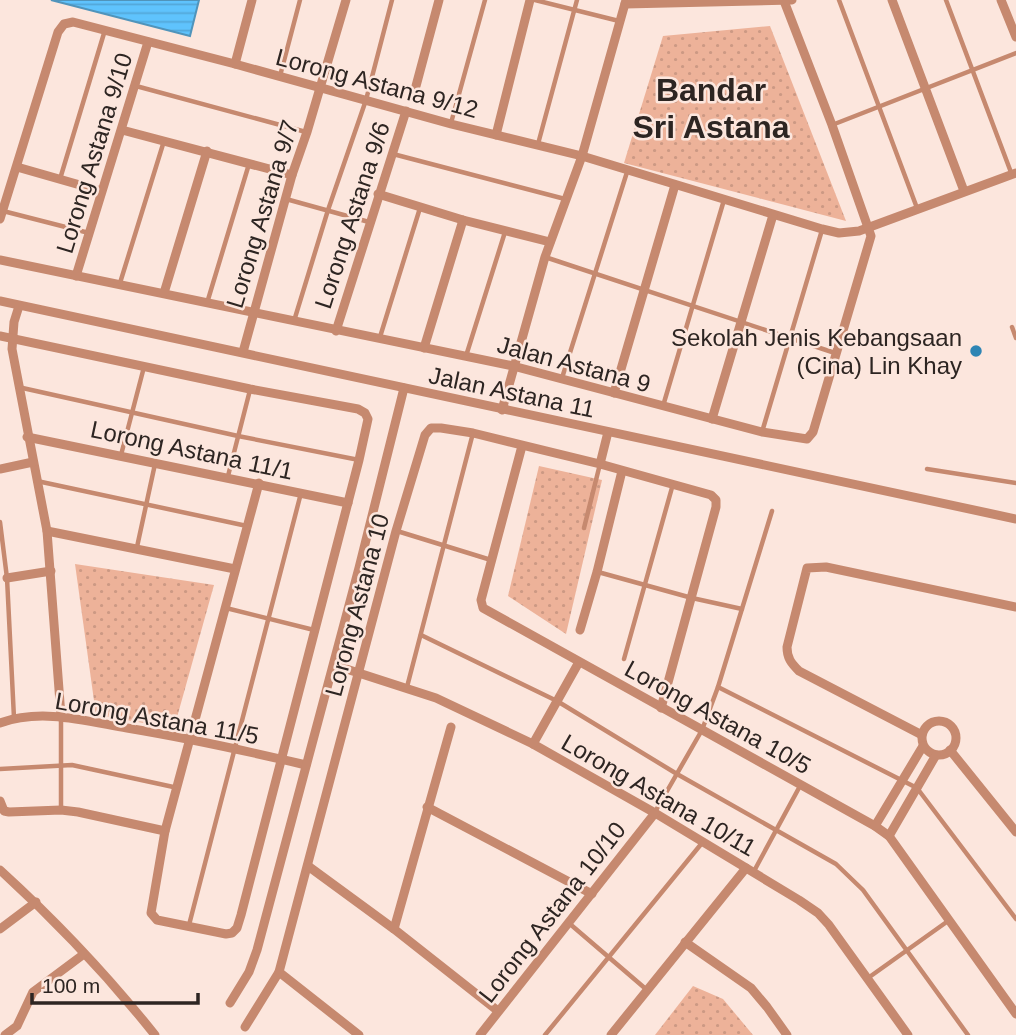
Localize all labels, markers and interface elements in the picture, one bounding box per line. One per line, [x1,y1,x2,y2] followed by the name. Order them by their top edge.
[273,43,481,123] street label: Lorong Astana 9/12
[51,50,137,256] street label: Lorong Astana 9/10
[632,72,790,145] district label: Bandar Sri Astana
[221,117,303,311] street label: Lorong Astana 9/7
[309,118,395,312] street label: Lorong Astana 9/6
[671,324,962,379] place label: Sekolah Jenis Kebangsaan (Cina) Lin Khay
[494,331,654,397] street label: Jalan Astana 9
[968,343,984,359] marker: Sekolah Jenis Kebangsaan (Cina) Lin Khay
[427,361,597,423] street label: Jalan Astana 11
[88,415,296,485] street label: Lorong Astana 11/1
[320,511,394,699] street label: Lorong Astana 10
[620,655,816,779] street label: Lorong Astana 10/5
[53,687,261,749] street label: Lorong Astana 11/5
[557,728,761,862] street label: Lorong Astana 10/11
[473,816,631,1008] street label: Lorong Astana 10/10
[32,962,198,1006] scale bar
[42,974,100,997] text: 100 m

